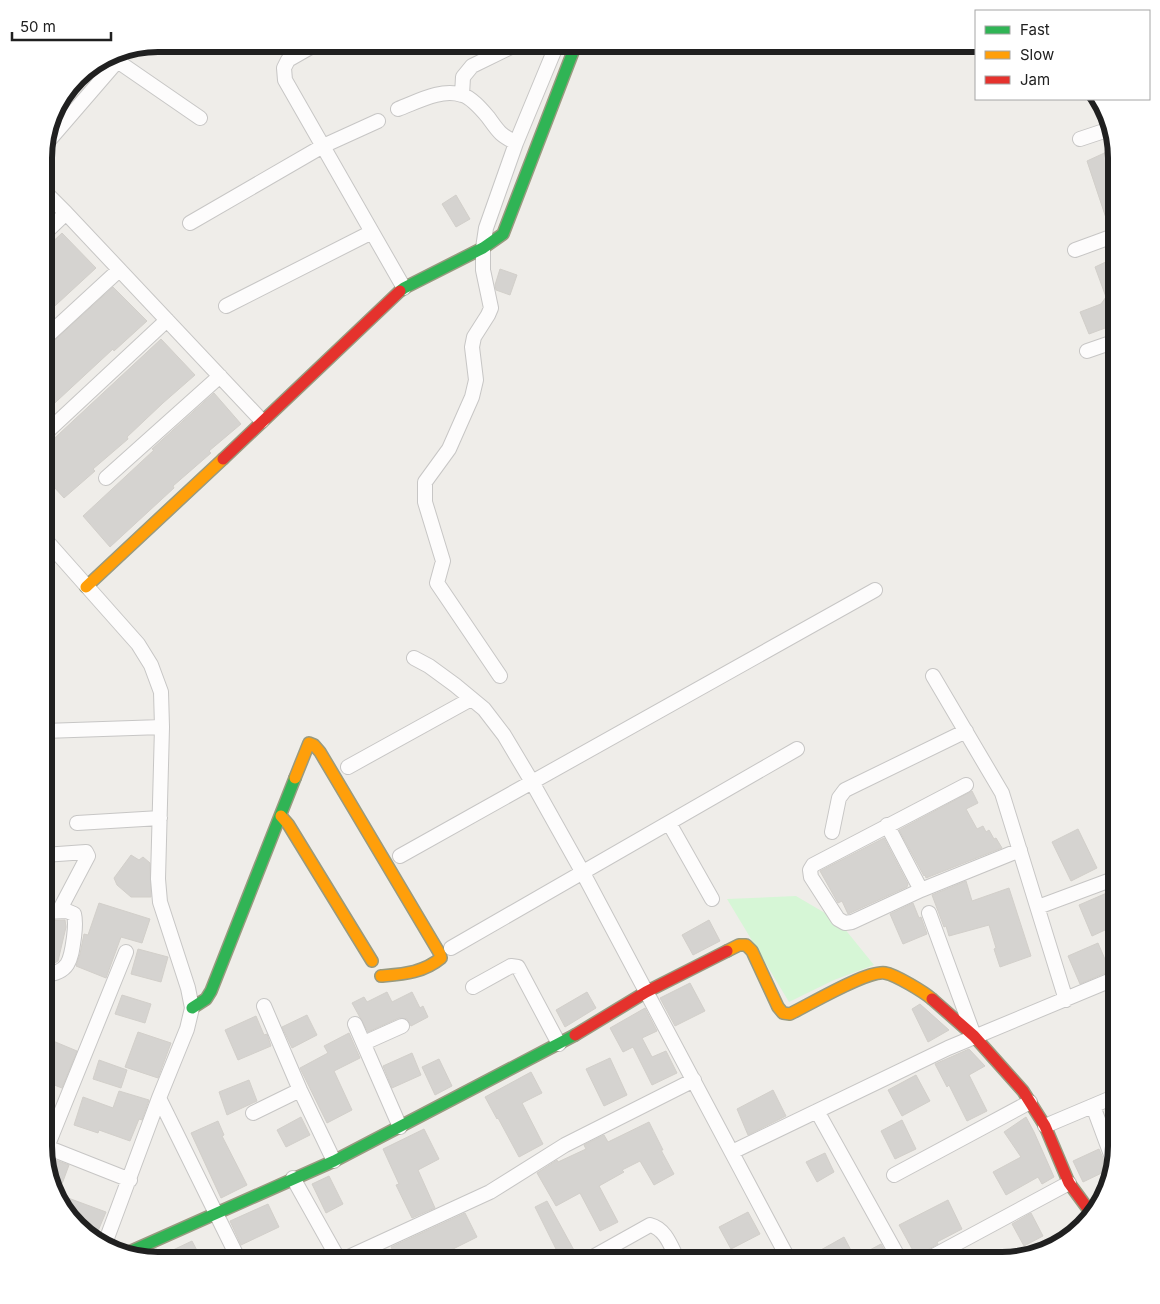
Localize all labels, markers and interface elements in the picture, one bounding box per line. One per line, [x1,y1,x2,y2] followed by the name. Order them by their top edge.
[12,10,111,42] scale bar
[975,10,1150,100] legend
[20,17,56,36] text: 50 m
[1020,20,1050,39] text: Fast
[1020,45,1054,64] text: Slow
[1020,70,1050,89] text: Jam

